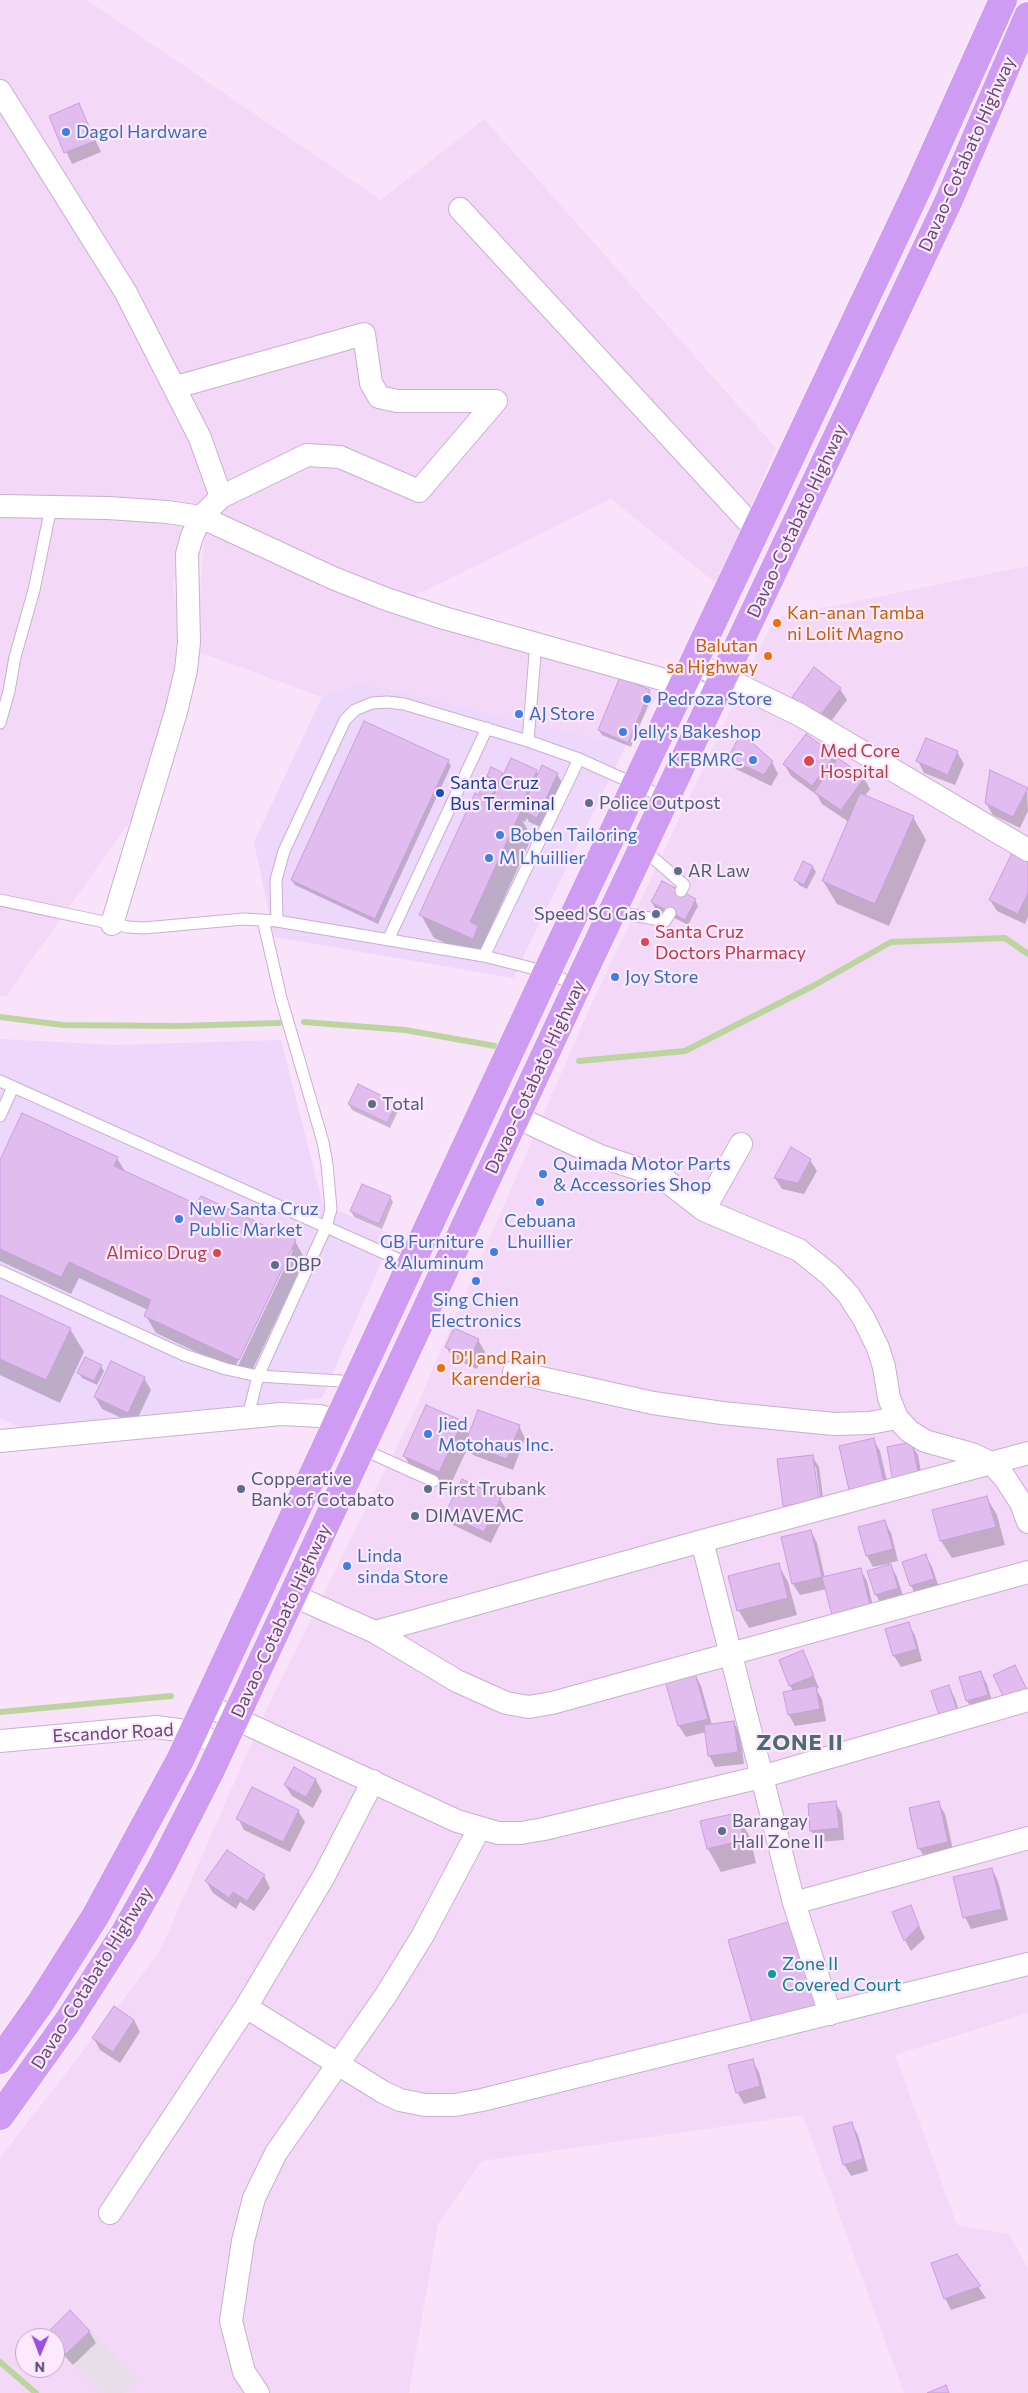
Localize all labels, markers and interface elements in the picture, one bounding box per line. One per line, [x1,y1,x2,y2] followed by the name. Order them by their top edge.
[914,53,1020,255] street label: Davao-Cotabato Highway
[76,121,207,143] place label: Dagol Hardware
[60,126,72,138] marker: Dagol Hardware
[743,421,851,621] street label: Davao-Cotabato Highway
[787,602,924,644] place label: Kan-anan Tamba ni Lolit Magno
[771,617,783,629] marker: Kan-anan Tamba ni Lolit Magno
[666,635,758,678] place label: Balutan sa Highway
[762,650,774,662] marker: Balutan sa Highway
[657,688,772,710] place label: Pedroza Store
[641,693,653,705] marker: Pedroza Store
[529,703,595,725] place label: AJ Store
[513,708,525,720] marker: AJ Store
[633,721,761,743] place label: Jelly's Bakeshop
[617,726,629,738] marker: Jelly's Bakeshop
[820,740,900,782] place label: Med Core Hospital
[668,749,743,771] place label: KFBMRC
[747,754,759,766] marker: KFBMRC
[802,754,816,768] marker: Med Core Hospital
[450,772,555,814] place label: Santa Cruz Bus Terminal
[434,787,446,799] marker: Santa Cruz Bus Terminal
[599,792,721,814] place label: Police Outpost
[583,797,595,809] marker: Police Outpost
[510,824,638,846] place label: Boben Tailoring
[494,829,506,841] marker: Boben Tailoring
[499,847,585,869] place label: M Lhuillier
[483,852,495,864] marker: M Lhuillier
[688,860,750,882] place label: AR Law
[672,865,684,877] marker: AR Law
[534,903,646,925] place label: Speed SG Gas
[650,908,662,920] marker: Speed SG Gas
[655,921,806,964] place label: Santa Cruz Doctors Pharmacy
[639,936,651,948] marker: Santa Cruz Doctors Pharmacy
[625,966,698,988] place label: Joy Store
[609,971,621,983] marker: Joy Store
[481,977,589,1177] street label: Davao-Cotabato Highway
[382,1093,424,1115] place label: Total
[366,1098,378,1110] marker: Total
[553,1153,731,1196] place label: Quimada Motor Parts & Accessories Shop
[537,1168,549,1180] marker: Quimada Motor Parts & Accessories Shop
[534,1196,546,1208] marker: Cebuana Lhuillier
[189,1198,319,1240] place label: New Santa Cruz Public Market
[504,1210,576,1252] place label: Cebuana Lhuillier
[173,1213,185,1225] marker: New Santa Cruz Public Market
[380,1231,484,1274] place label: GB Furniture & Aluminum
[106,1242,207,1264] place label: Almico Drug
[488,1246,500,1258] marker: GB Furniture & Aluminum
[211,1247,223,1259] marker: Almico Drug
[285,1254,321,1276] place label: DBP
[269,1259,281,1271] marker: DBP
[470,1275,482,1287] marker: Sing Chien Electronics
[431,1289,521,1332] place label: Sing Chien Electronics
[451,1347,547,1390] place label: D'J and Rain Karenderia
[435,1362,447,1374] marker: D'J and Rain Karenderia
[438,1413,554,1456] place label: Jied Motohaus Inc.
[422,1428,434,1440] marker: Jied Motohaus Inc.
[251,1468,395,1510] place label: Copperative Bank of Cotabato
[438,1478,546,1500] place label: First Trubank
[235,1483,247,1495] marker: Copperative Bank of Cotabato
[422,1483,434,1495] marker: First Trubank
[425,1505,524,1527] place label: DIMAVEMC
[409,1510,421,1522] marker: DIMAVEMC
[227,1521,335,1721] street label: Davao-Cotabato Highway
[357,1545,448,1588] place label: Linda sinda Store
[341,1560,353,1572] marker: Linda sinda Store
[52,1719,174,1747] street label: Escandor Road
[755,1730,845,1756] district label: ZONE II
[732,1810,824,1852] place label: Barangay Hall Zone II
[716,1825,728,1837] marker: Barangay Hall Zone II
[27,1883,157,2073] street label: Davao-Cotabato Highway
[782,1953,901,1996] place label: Zone II Covered Court
[766,1968,778,1980] marker: Zone II Covered Court
[15,2328,65,2378] north arrow
[34,2359,45,2376] text: N

